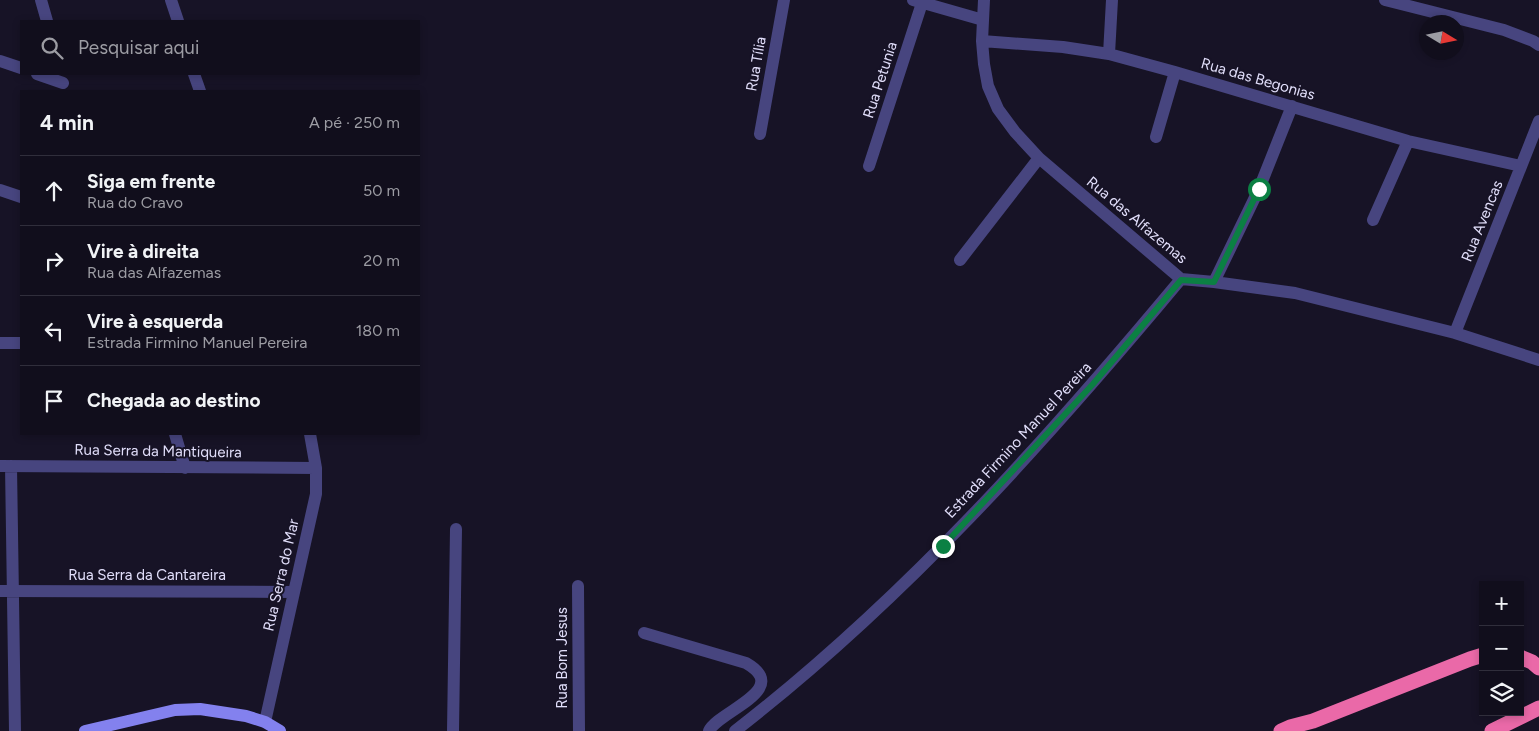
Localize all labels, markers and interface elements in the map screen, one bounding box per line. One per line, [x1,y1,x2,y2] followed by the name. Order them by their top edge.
[1419,15,1464,60] north arrow
[20,20,420,75] search box
[38,34,66,62] icon: search
[742,35,770,93] street label: Rua Tília
[78,36,199,59] text: Pesquisar aqui
[859,39,901,121] street label: Rua Petunia
[1199,54,1317,104] street label: Rua das Begonias
[40,110,94,135] text: 4 min
[309,113,400,132] text: A pé · 250 m
[87,170,215,193] text: Siga em frente
[1083,173,1191,267] street label: Rua das Alfazemas
[40,177,68,205] icon: ahead
[1248,178,1271,201] route start
[1458,178,1506,264] street label: Rua Avencas
[363,181,400,200] text: 50 m
[87,193,183,212] text: Rua do Cravo
[87,240,199,263] text: Vire à direita
[40,247,68,275] icon: right
[363,251,400,270] text: 20 m
[87,263,221,282] text: Rua das Alfazemas
[87,310,223,333] text: Vire à esquerda
[40,317,68,345] icon: left
[356,321,400,340] text: 180 m
[87,333,307,352] text: Estrada Firmino Manuel Pereira
[941,358,1095,522] street label: Estrada Firmino Manuel Pereira
[40,387,68,415] icon: arrive
[87,389,260,412] text: Chegada ao destino
[74,441,242,461] street label: Rua Serra da Mantiqueira
[259,517,303,633] street label: Rua Serra do Mar
[932,535,955,558] route end
[68,566,226,584] street label: Rua Serra da Cantareira
[1479,581,1524,716] map controls
[1479,581,1524,626] button: +
[553,607,571,709] street label: Rua Bom Jesus
[1479,626,1524,671] button: −
[1479,671,1524,716] button: layers

